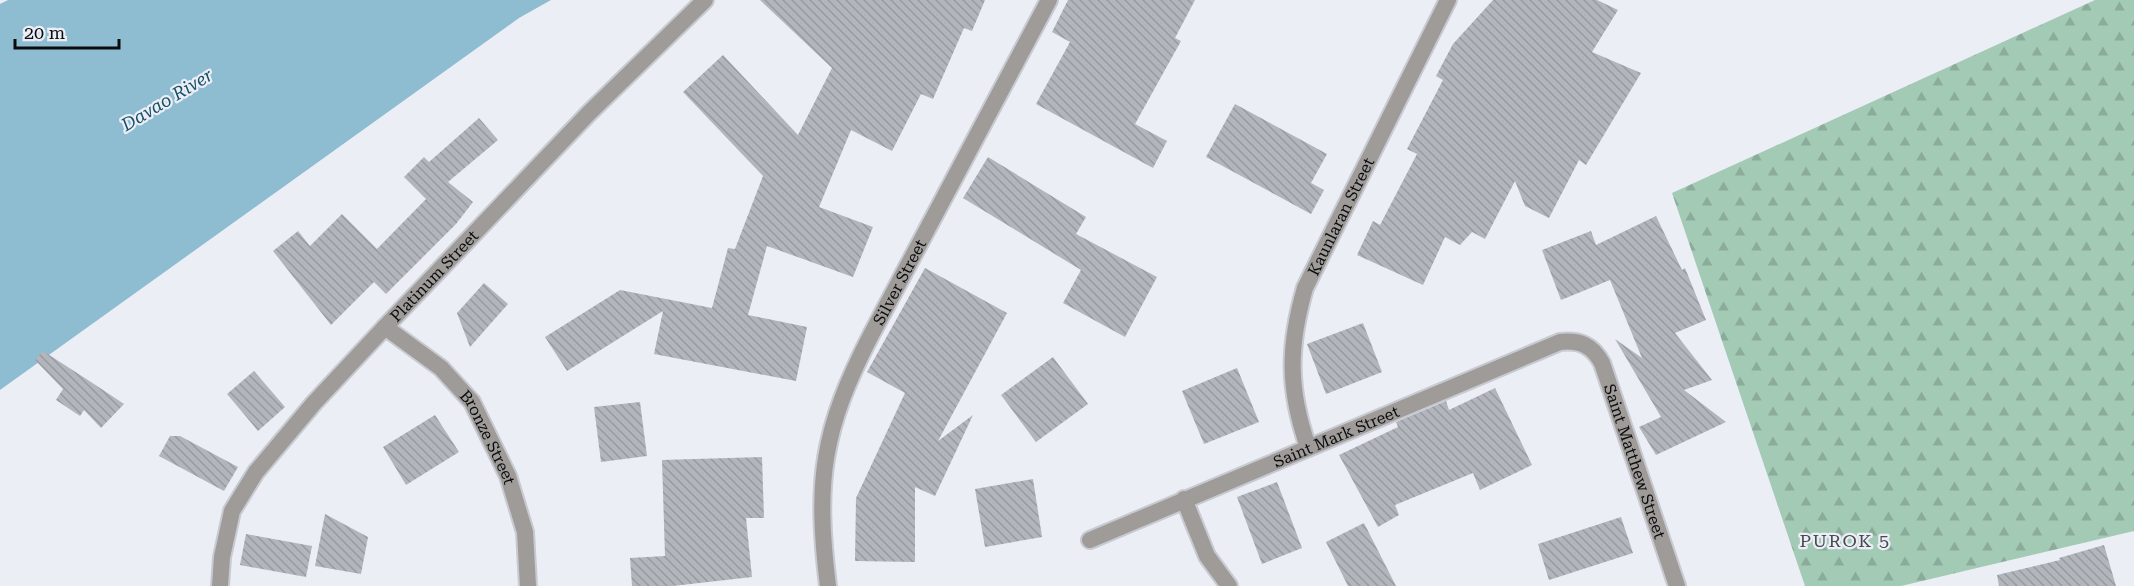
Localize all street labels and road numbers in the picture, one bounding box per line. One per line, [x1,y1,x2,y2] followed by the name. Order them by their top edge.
[1304,155,1378,279] street label: Kaunlaran Street
[386,226,482,326] street label: Platinum Street
[869,236,930,328] street label: Silver Street
[1600,381,1669,541] street label: Saint Matthew Street
[456,386,519,487] street label: Bronze Street
[1270,402,1402,472] street label: Saint Mark Street

